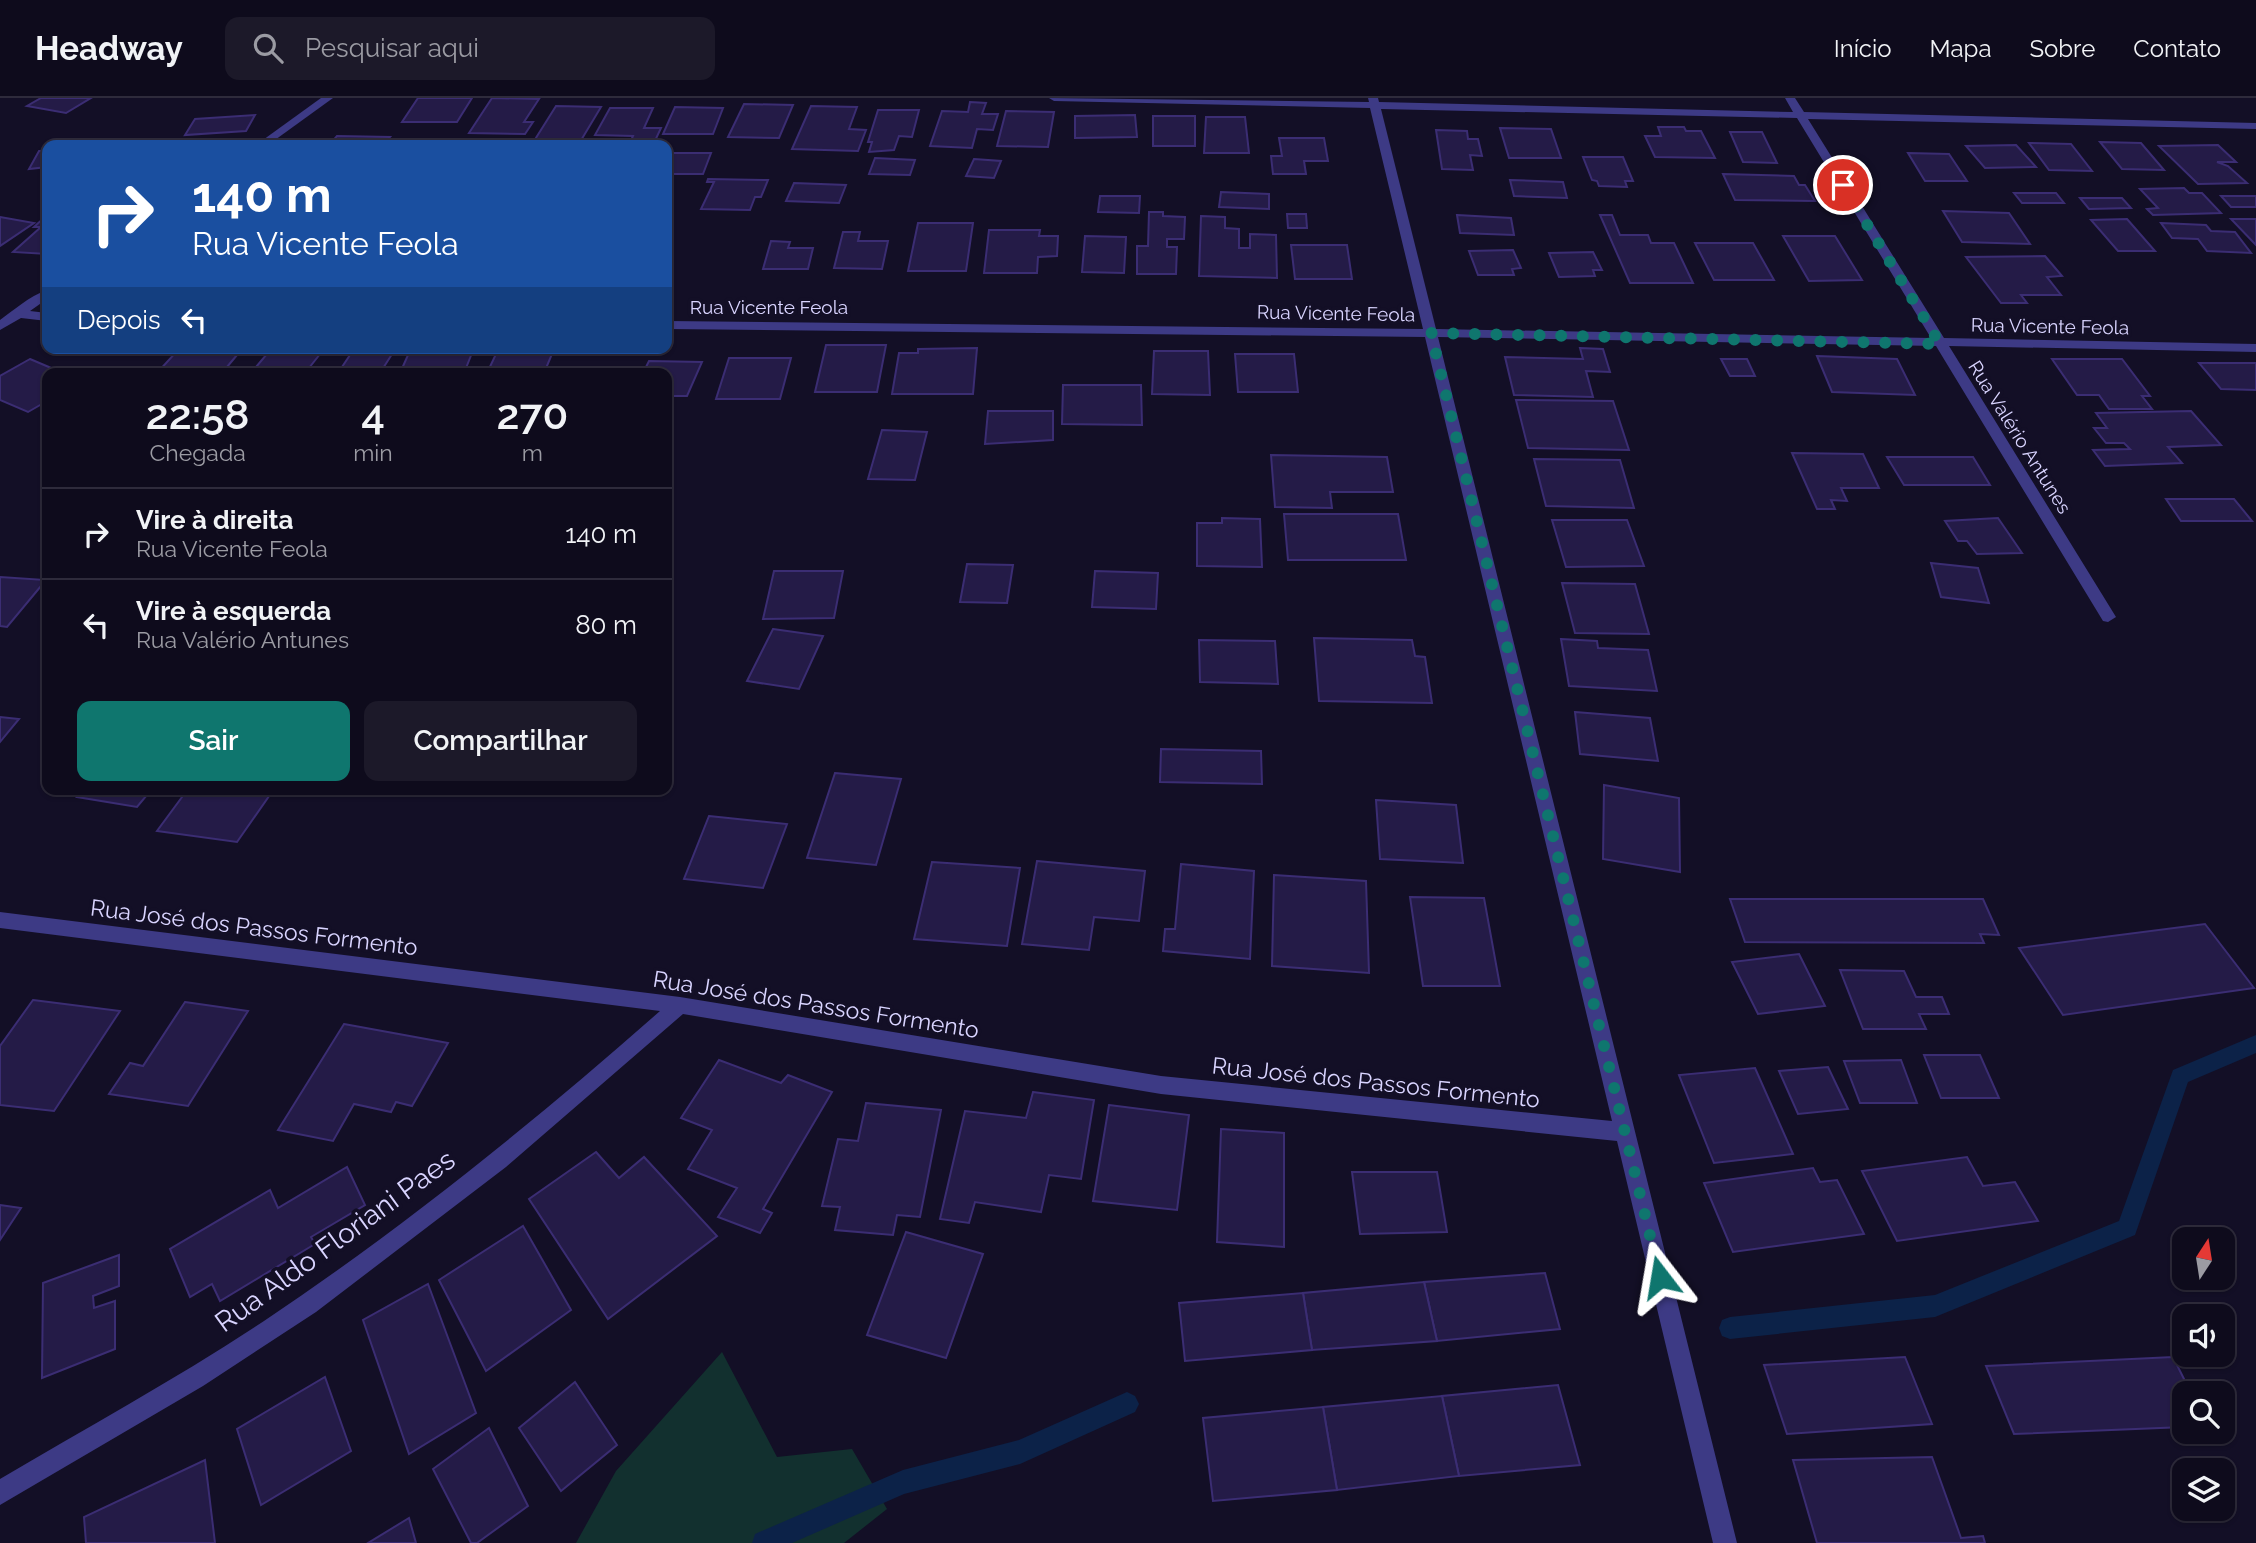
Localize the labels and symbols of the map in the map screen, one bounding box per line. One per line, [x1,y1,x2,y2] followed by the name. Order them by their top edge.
[1813,155,1873,215] pin
[690,296,848,318] street label: Rua Vicente Feola
[1257,301,1415,325] street label: Rua Vicente Feola
[1971,314,2129,338] street label: Rua Vicente Feola
[1964,357,2076,517] street label: Rua Valério Antunes
[89,894,419,960] street label: Rua José dos Passos Formento
[651,965,981,1043] street label: Rua José dos Passos Formento
[1211,1051,1541,1113] street label: Rua José dos Passos Formento
[209,1143,461,1339] street label: Rua Aldo Floriani Paes
[2172,1227,2235,1290] north arrow
[1623,1240,1697,1314] position arrow

